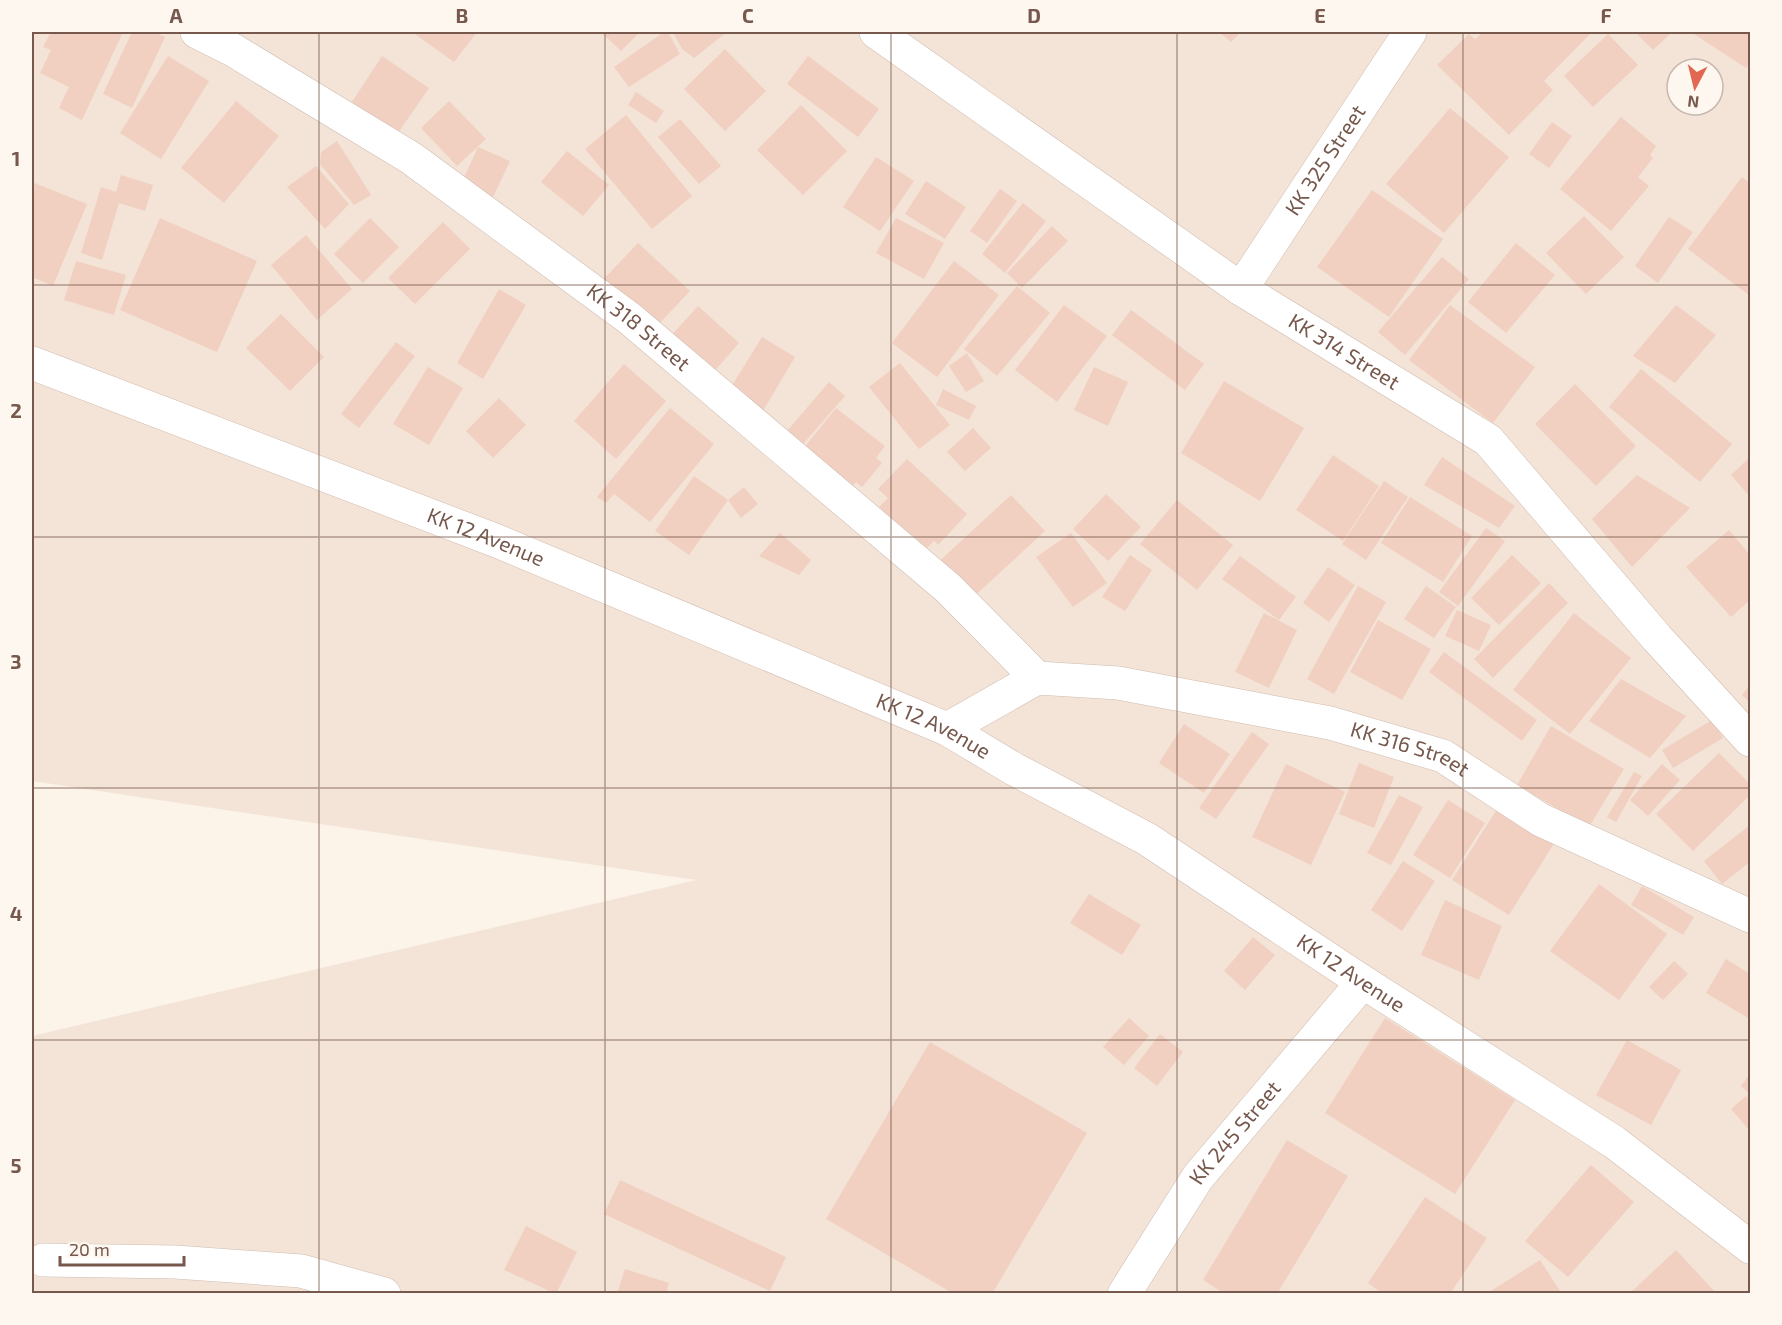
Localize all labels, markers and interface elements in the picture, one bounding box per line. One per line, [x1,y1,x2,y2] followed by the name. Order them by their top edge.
[169,3,183,27] text: A
[456,3,468,27] text: B
[742,3,754,27] text: C
[1027,3,1041,27] text: D
[1314,3,1326,27] text: E
[1600,3,1612,27] text: F
[1665,57,1725,117] north arrow
[1686,92,1700,113] text: N
[1279,100,1370,219] street label: KK 325 Street
[12,146,20,170] text: 1
[583,277,696,375] street label: KK 318 Street
[1285,307,1405,394] street label: KK 314 Street
[10,398,22,422] text: 2
[424,501,549,570] street label: KK 12 Avenue
[10,649,22,673] text: 3
[873,687,996,763] street label: KK 12 Avenue
[1348,716,1475,781] street label: KK 316 Street
[10,901,23,925] text: 4
[1293,928,1410,1017] street label: KK 12 Avenue
[1183,1075,1285,1188] street label: KK 245 Street
[10,1153,22,1177] text: 5
[60,1229,184,1267] scale bar
[69,1238,110,1260] text: 20 m

